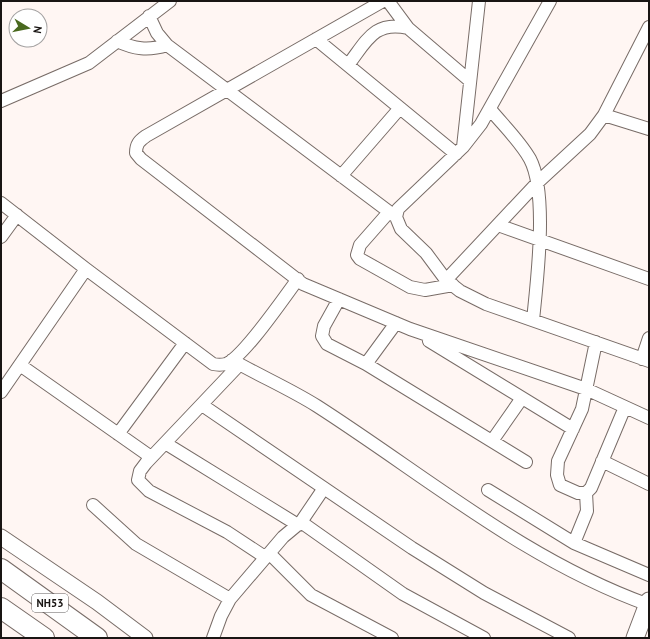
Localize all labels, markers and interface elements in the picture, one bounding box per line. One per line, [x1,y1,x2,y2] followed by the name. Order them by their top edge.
[8,8,48,48] north arrow
[30,25,45,35] text: N
[32,594,68,612] road number: NH53

